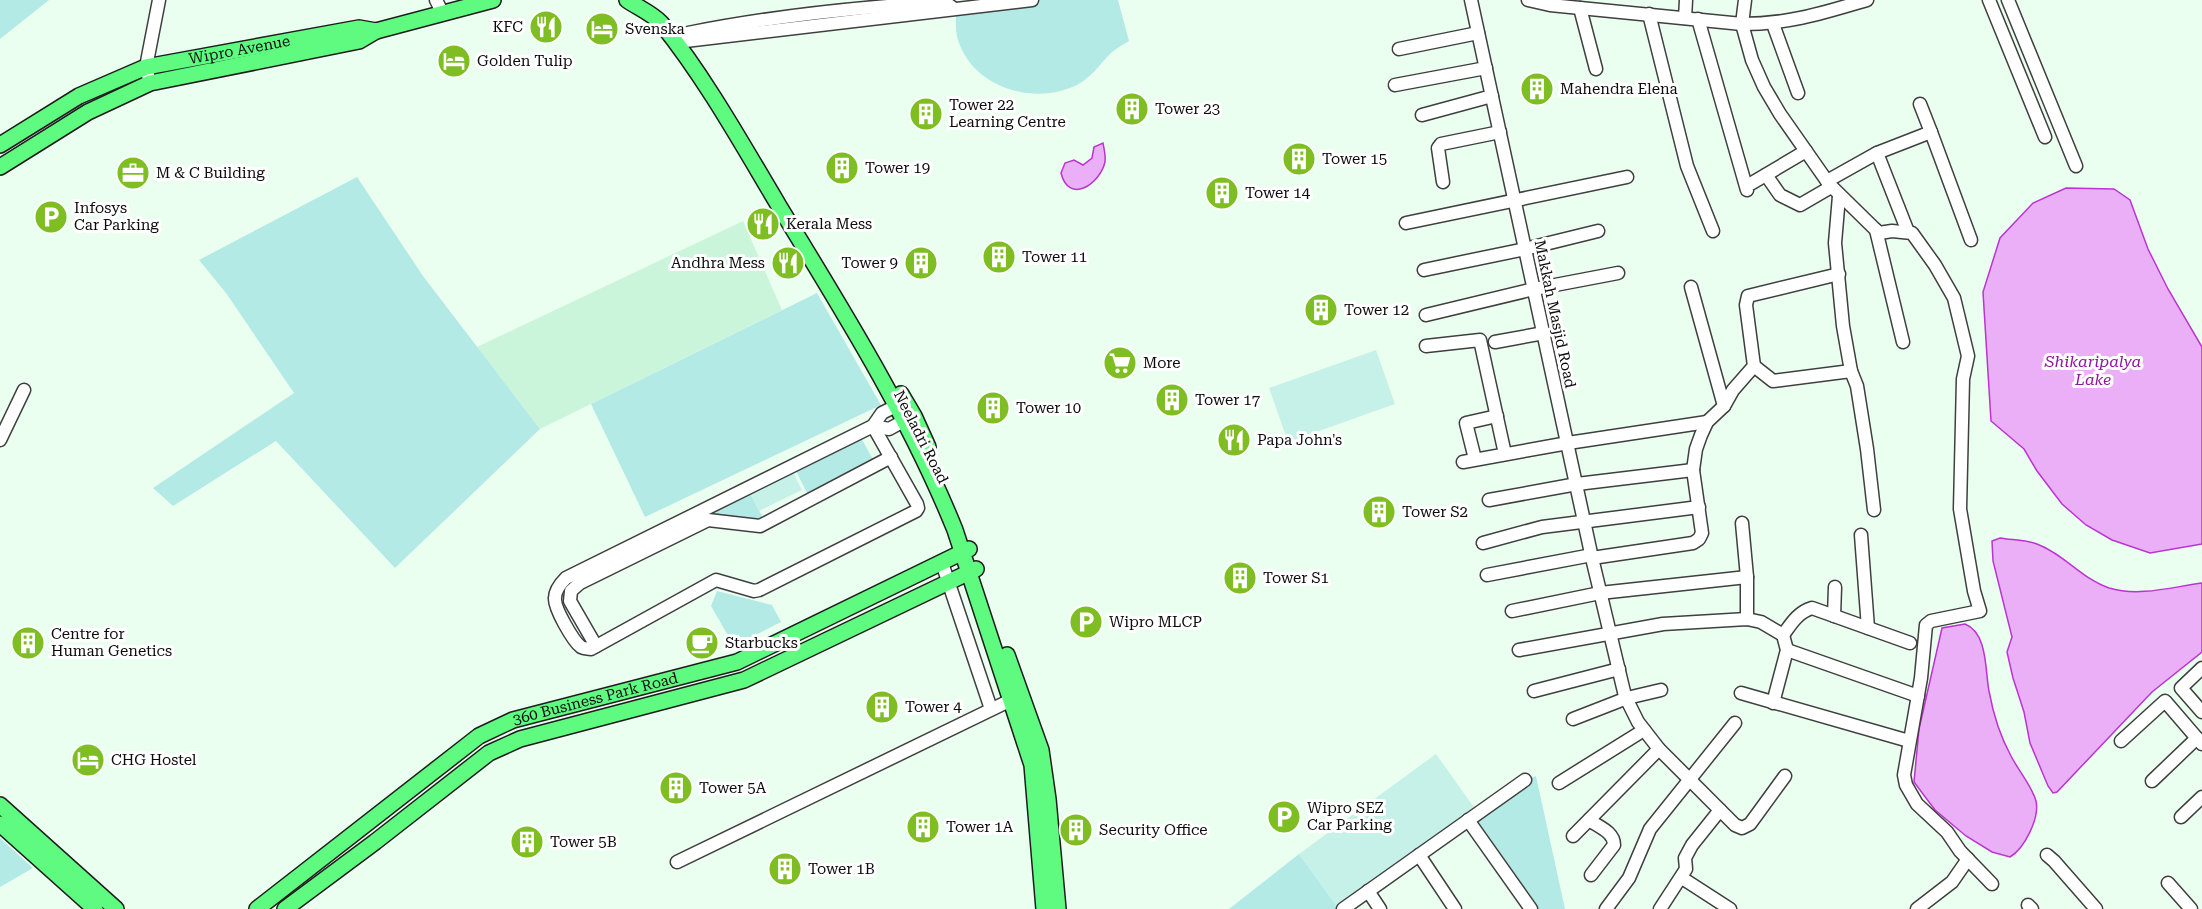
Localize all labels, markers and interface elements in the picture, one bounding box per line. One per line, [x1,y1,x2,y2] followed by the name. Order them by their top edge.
[528,9,564,45] restaurant icon: KFC
[584,11,620,47] hotel icon: Svenska
[492,18,523,36] place label: KFC
[625,20,685,38] place label: Svenska
[187,32,292,68] street label: Wipro Avenue
[436,43,472,79] hotel icon: Golden Tulip
[477,52,573,70] place label: Golden Tulip
[1519,71,1555,107] building icon: Mahendra Elena
[1560,80,1678,98] place label: Mahendra Elena
[1114,91,1150,127] building icon: Tower 23
[908,96,944,132] building icon: Tower 22 Learning Centre
[949,96,1066,131] place label: Tower 22 Learning Centre
[1155,100,1220,118] place label: Tower 23
[1281,141,1317,177] building icon: Tower 15
[824,150,860,186] building icon: Tower 19
[1322,150,1387,168] place label: Tower 15
[115,155,151,191] office icon: M & C Building
[865,159,930,177] place label: Tower 19
[156,164,265,182] place label: M & C Building
[1204,175,1240,211] building icon: Tower 14
[1245,184,1311,202] place label: Tower 14
[33,199,69,235] parking icon: Infosys Car Parking
[74,199,159,234] place label: Infosys Car Parking
[745,206,781,242] restaurant icon: Kerala Mess
[786,215,872,233] place label: Kerala Mess
[1531,238,1580,390] street label: Makkah Masjid Road
[981,239,1017,275] building icon: Tower 11
[770,245,806,281] restaurant icon: Andhra Mess
[903,245,939,281] building icon: Tower 9
[1022,248,1087,266] place label: Tower 11
[671,254,765,272] place label: Andhra Mess
[841,254,898,272] place label: Tower 9
[1303,292,1339,328] building icon: Tower 12
[1344,301,1409,319] place label: Tower 12
[1102,345,1138,381] supermarket icon: More
[2044,352,2142,389] water label: Shikaripalya Lake
[1143,354,1181,372] place label: More
[1154,382,1190,418] building icon: Tower 17
[890,387,952,487] street label: Neeladri Road
[975,390,1011,426] building icon: Tower 10
[1195,391,1260,409] place label: Tower 17
[1016,399,1081,417] place label: Tower 10
[1216,422,1252,458] restaurant icon: Papa John's
[1257,431,1342,449] place label: Papa John's
[1361,494,1397,530] building icon: Tower S2
[1402,503,1468,521] place label: Tower S2
[1222,560,1258,596] building icon: Tower S1
[1263,569,1329,587] place label: Tower S1
[1068,604,1104,640] parking icon: Wipro MLCP
[1109,613,1202,631] place label: Wipro MLCP
[10,625,46,661] building icon: Centre for Human Genetics
[51,625,172,660] place label: Centre for Human Genetics
[684,625,720,661] cafe icon: Starbucks
[725,634,798,652] place label: Starbucks
[511,669,680,729] street label: 360 Business Park Road
[864,689,900,725] building icon: Tower 4
[905,698,962,716] place label: Tower 4
[70,742,106,778] hotel icon: CHG Hostel
[111,751,197,769] place label: CHG Hostel
[658,770,694,806] building icon: Tower 5A
[699,779,767,797] place label: Tower 5A
[1266,799,1302,835] parking icon: Wipro SEZ Car Parking
[1307,799,1392,834] place label: Wipro SEZ Car Parking
[905,809,941,845] building icon: Tower 1A
[1058,812,1094,848] building icon: Security Office
[946,818,1014,836] place label: Tower 1A
[1099,821,1208,839] place label: Security Office
[509,824,545,860] building icon: Tower 5B
[550,833,617,851] place label: Tower 5B
[767,851,803,887] building icon: Tower 1B
[808,860,875,878] place label: Tower 1B

